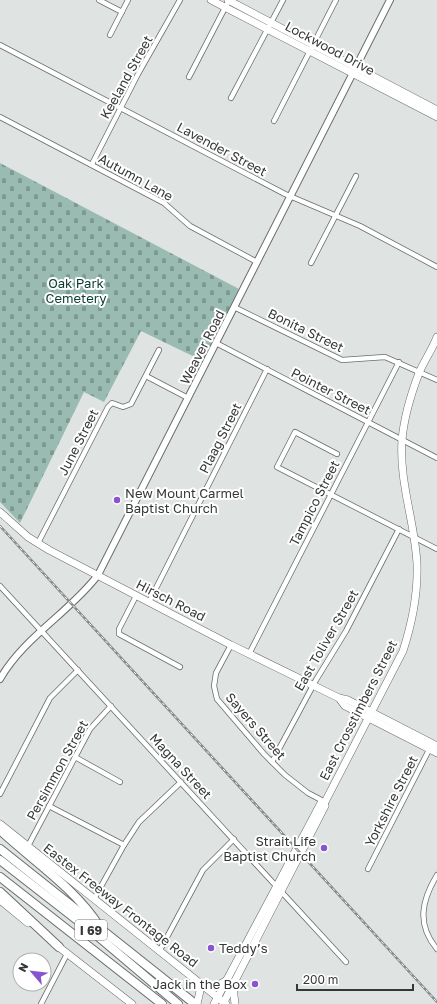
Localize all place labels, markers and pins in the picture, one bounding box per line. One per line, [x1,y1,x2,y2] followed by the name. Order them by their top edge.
[125,485,244,516] place label: New Mount Carmel Baptist Church
[112,495,122,505] marker: New Mount Carmel Baptist Church
[223,833,316,864] place label: Strait Life Baptist Church
[319,843,329,853] marker: Strait Life Baptist Church
[219,940,268,956] place label: Teddy’s
[206,943,216,953] marker: Teddy’s
[153,976,247,992] place label: Jack in the Box
[250,979,260,989] marker: Jack in the Box

